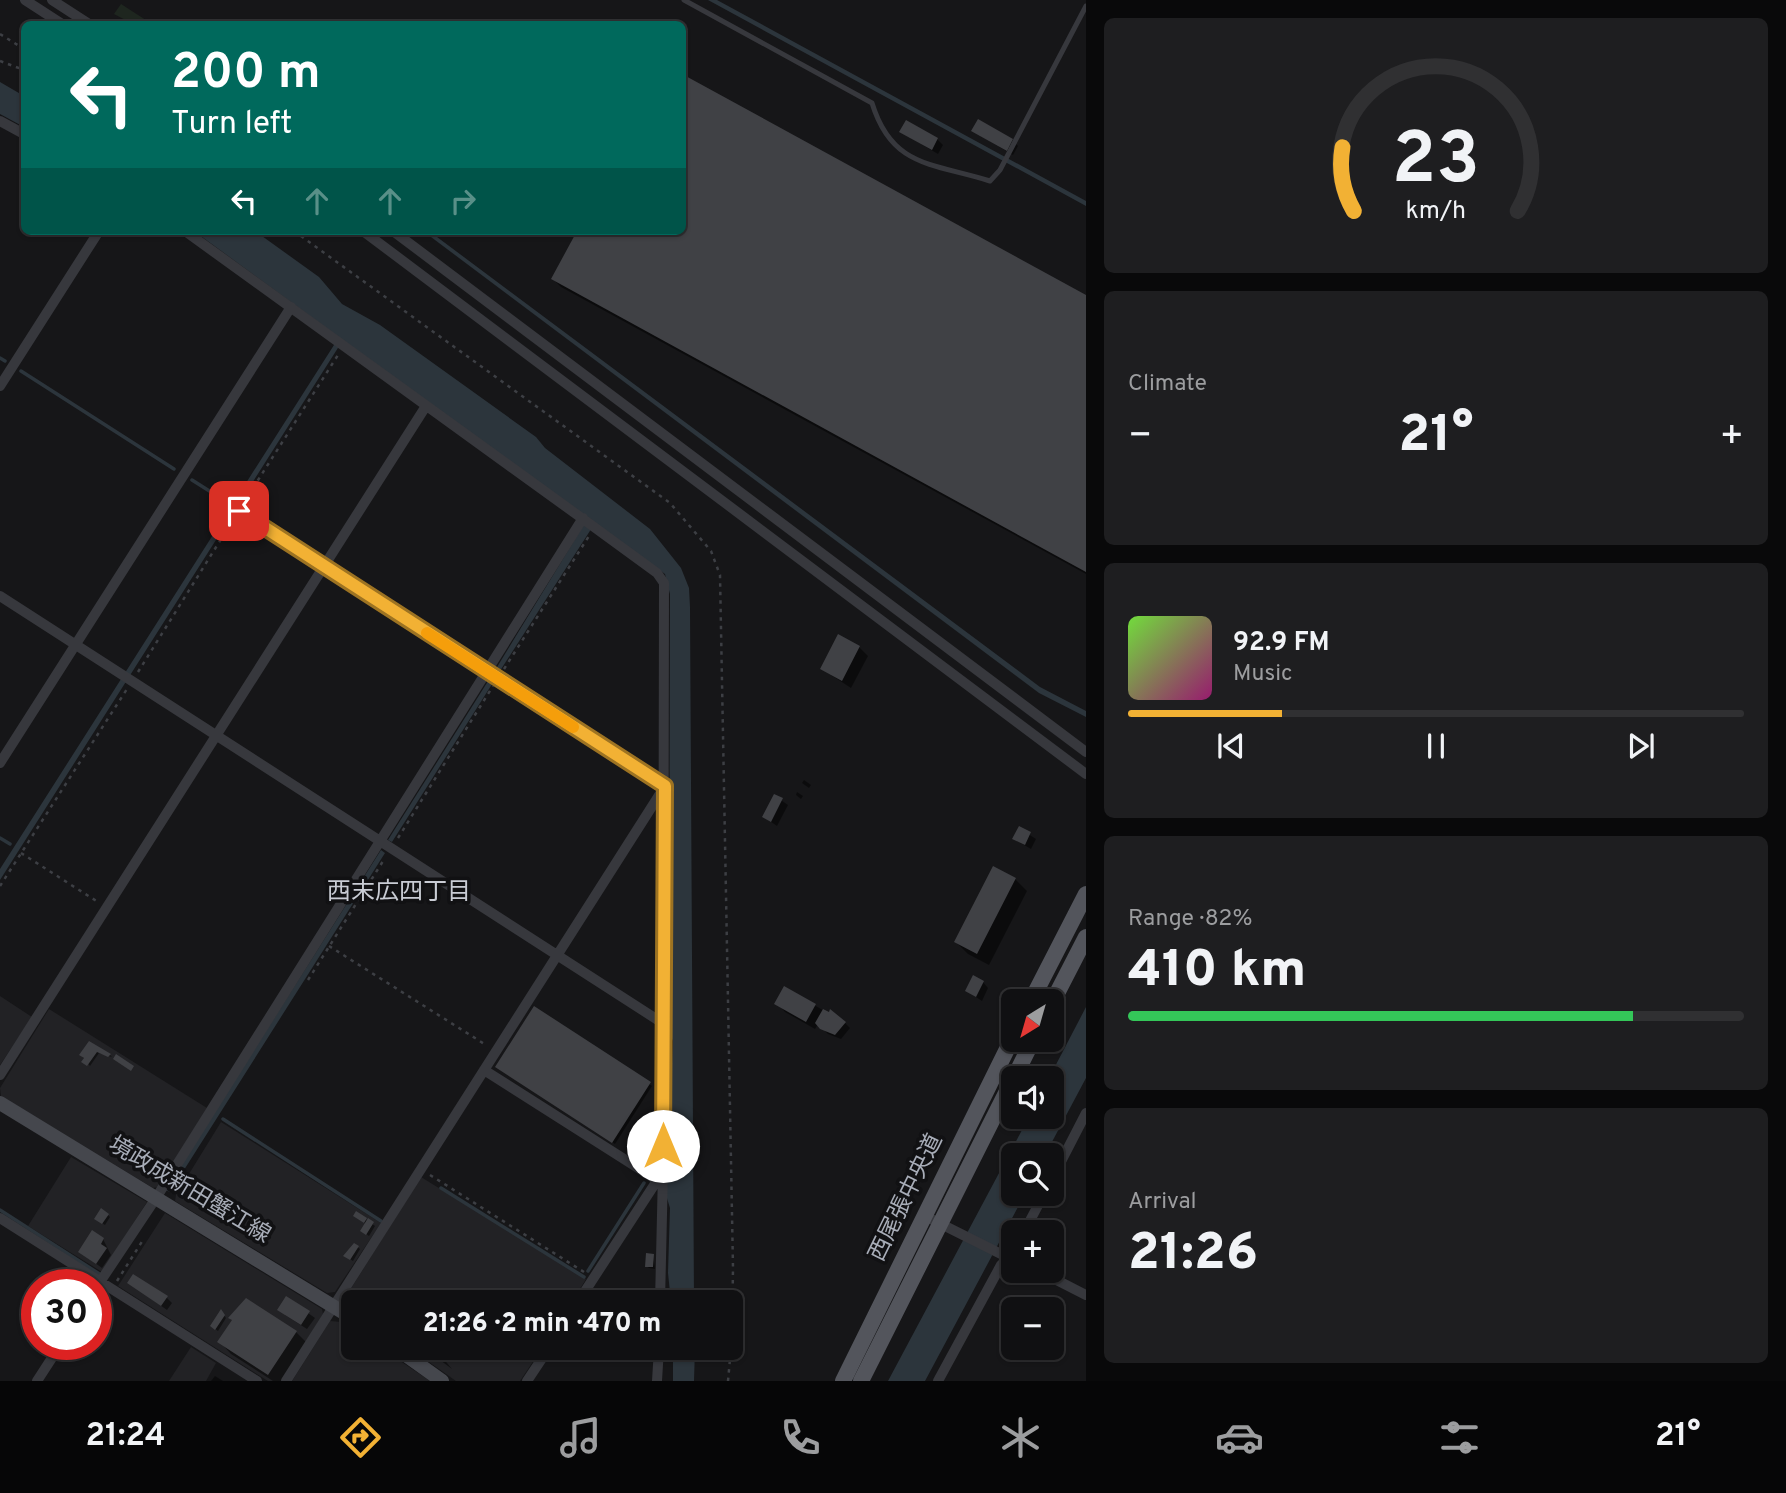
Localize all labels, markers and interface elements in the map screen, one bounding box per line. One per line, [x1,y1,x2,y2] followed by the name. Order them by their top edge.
[171,44,321,106] text: 200 m
[56,49,147,140] icon: left
[171,105,292,145] text: Turn left
[1392,118,1480,210] text: 23
[225,182,263,220] icon: left
[298,182,336,220] icon: ahead
[371,182,409,220] icon: ahead
[444,182,482,220] icon: right
[1406,196,1466,228] text: km/h
[1128,370,1207,399] text: Climate
[1399,404,1473,470] text: 21°
[1128,413,1153,462] text: −
[1719,413,1744,462] text: +
[209,481,269,541] pin
[220,492,258,530] icon: arrive
[1233,627,1330,660] text: 92.9 FM
[1233,660,1293,689] text: Music
[1212,727,1250,765] icon: previous
[1417,727,1455,765] icon: pause
[1622,727,1660,765] icon: next
[327,878,471,908] district label: 西末広四丁目
[1128,905,1252,934] text: Range · 82%
[1128,939,1306,1005] text: 410 km
[1001,989,1064,1052] north arrow
[1001,989,1064,1360] map controls
[1001,1066,1064,1129] button: sound
[626,1109,700,1183] position arrow
[864,1130,950,1266] street label: 西尾張中央道
[103,1131,275,1251] street label: 境政成新田蟹江線
[1001,1143,1064,1206] button: search
[1128,1188,1197,1217] text: Arrival
[1001,1220,1064,1283] button: +
[1128,1222,1258,1288] text: 21:26
[21,1269,112,1360] speed limit sign: 30
[1001,1297,1064,1360] button: −
[423,1308,661,1341] text: 21:26 · 2 min · 470 m
[336,1413,385,1462] icon: directions
[556,1413,605,1462] icon: music
[776,1413,825,1462] icon: phone
[996,1413,1045,1462] icon: climate
[1215,1413,1264,1462] icon: car
[1435,1413,1484,1462] icon: filters
[85,1417,166,1457] text: 21:24
[1655,1417,1701,1457] text: 21°

